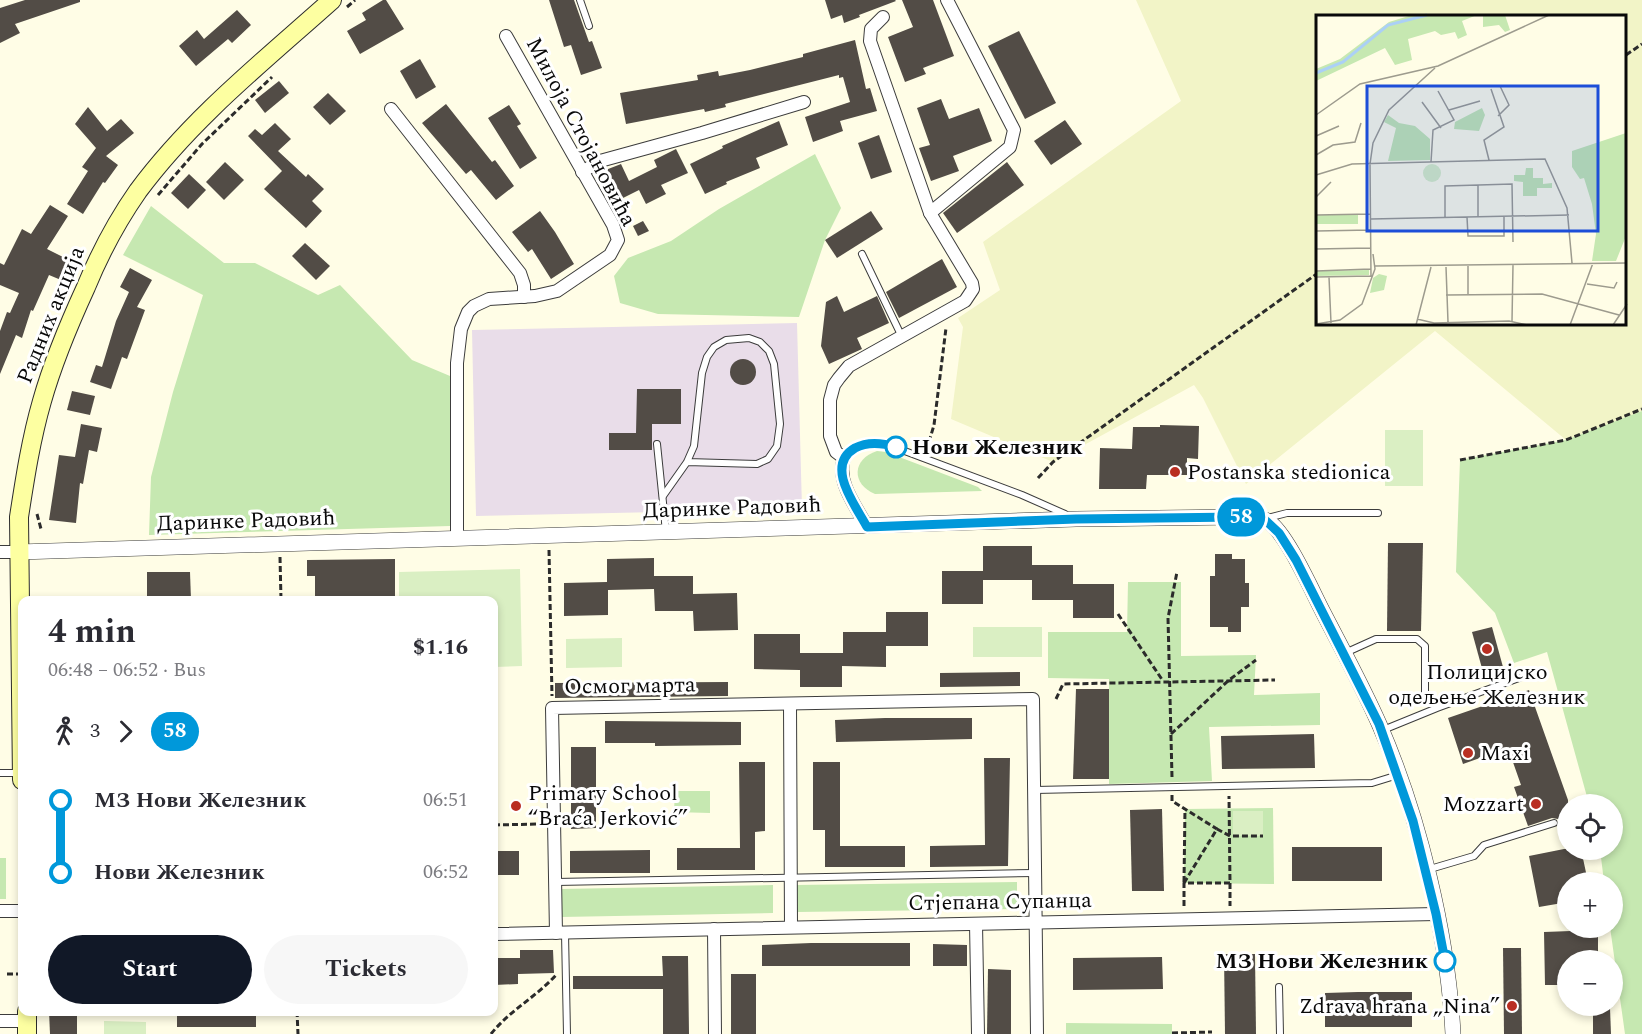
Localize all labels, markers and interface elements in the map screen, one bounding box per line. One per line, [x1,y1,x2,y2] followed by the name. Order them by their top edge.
[1316,15,1627,326] inset map
[517,32,645,233] street label: Милоја Стојановића
[8,241,94,389] street label: Радних акција
[912,431,1083,464] place label: Нови Железник
[885,436,907,458] marker: Нови Железник
[1187,456,1391,489] place label: Postanska stedionica
[1168,465,1182,479] marker: Postanska stedionica
[642,488,822,528] street label: Даринке Радовић
[1214,498,1268,536] line badge: 58
[156,501,336,541] street label: Даринке Радовић
[1229,501,1253,533] text: 58
[48,607,136,657] text: 4 min
[413,631,468,664] text: $1.16
[1480,642,1494,656] marker: Полицијско одељење Железник
[48,655,206,685] text: 06:48 – 06:52 · Bus
[1388,656,1586,714] place label: Полицијско одељење Железник
[564,668,696,704] street label: Осмог марта
[48,715,81,748] icon: walk
[109,715,142,748] icon: forward
[163,715,187,747] text: 58
[90,716,100,746] text: 3
[1480,737,1530,770] place label: Maxi
[1461,746,1475,760] marker: Maxi
[528,777,688,835] place label: Primary School “Braća Jerković”
[94,784,306,817] text: МЗ Нови Железник
[423,785,468,815] text: 06:51
[1443,788,1524,821] place label: Mozzart
[1557,794,1623,1016] map controls
[1557,794,1623,860] button: locate
[1529,797,1543,811] marker: Mozzart
[509,799,523,813] marker: Primary School “Braća Jerković”
[94,856,265,889] text: Нови Железник
[423,857,468,887] text: 06:52
[1557,872,1623,938] button: +
[908,884,1092,920] street label: Стјепана Супанца
[48,935,252,1004] button: Start
[264,935,468,1004] button: Tickets
[1216,945,1429,978] place label: МЗ Нови Железник
[1434,950,1456,972] marker: МЗ Нови Железник
[1557,950,1623,1016] button: −
[1299,990,1500,1023] place label: Zdrava hrana „Nina”
[1505,999,1519,1013] marker: Zdrava hrana „Nina”

